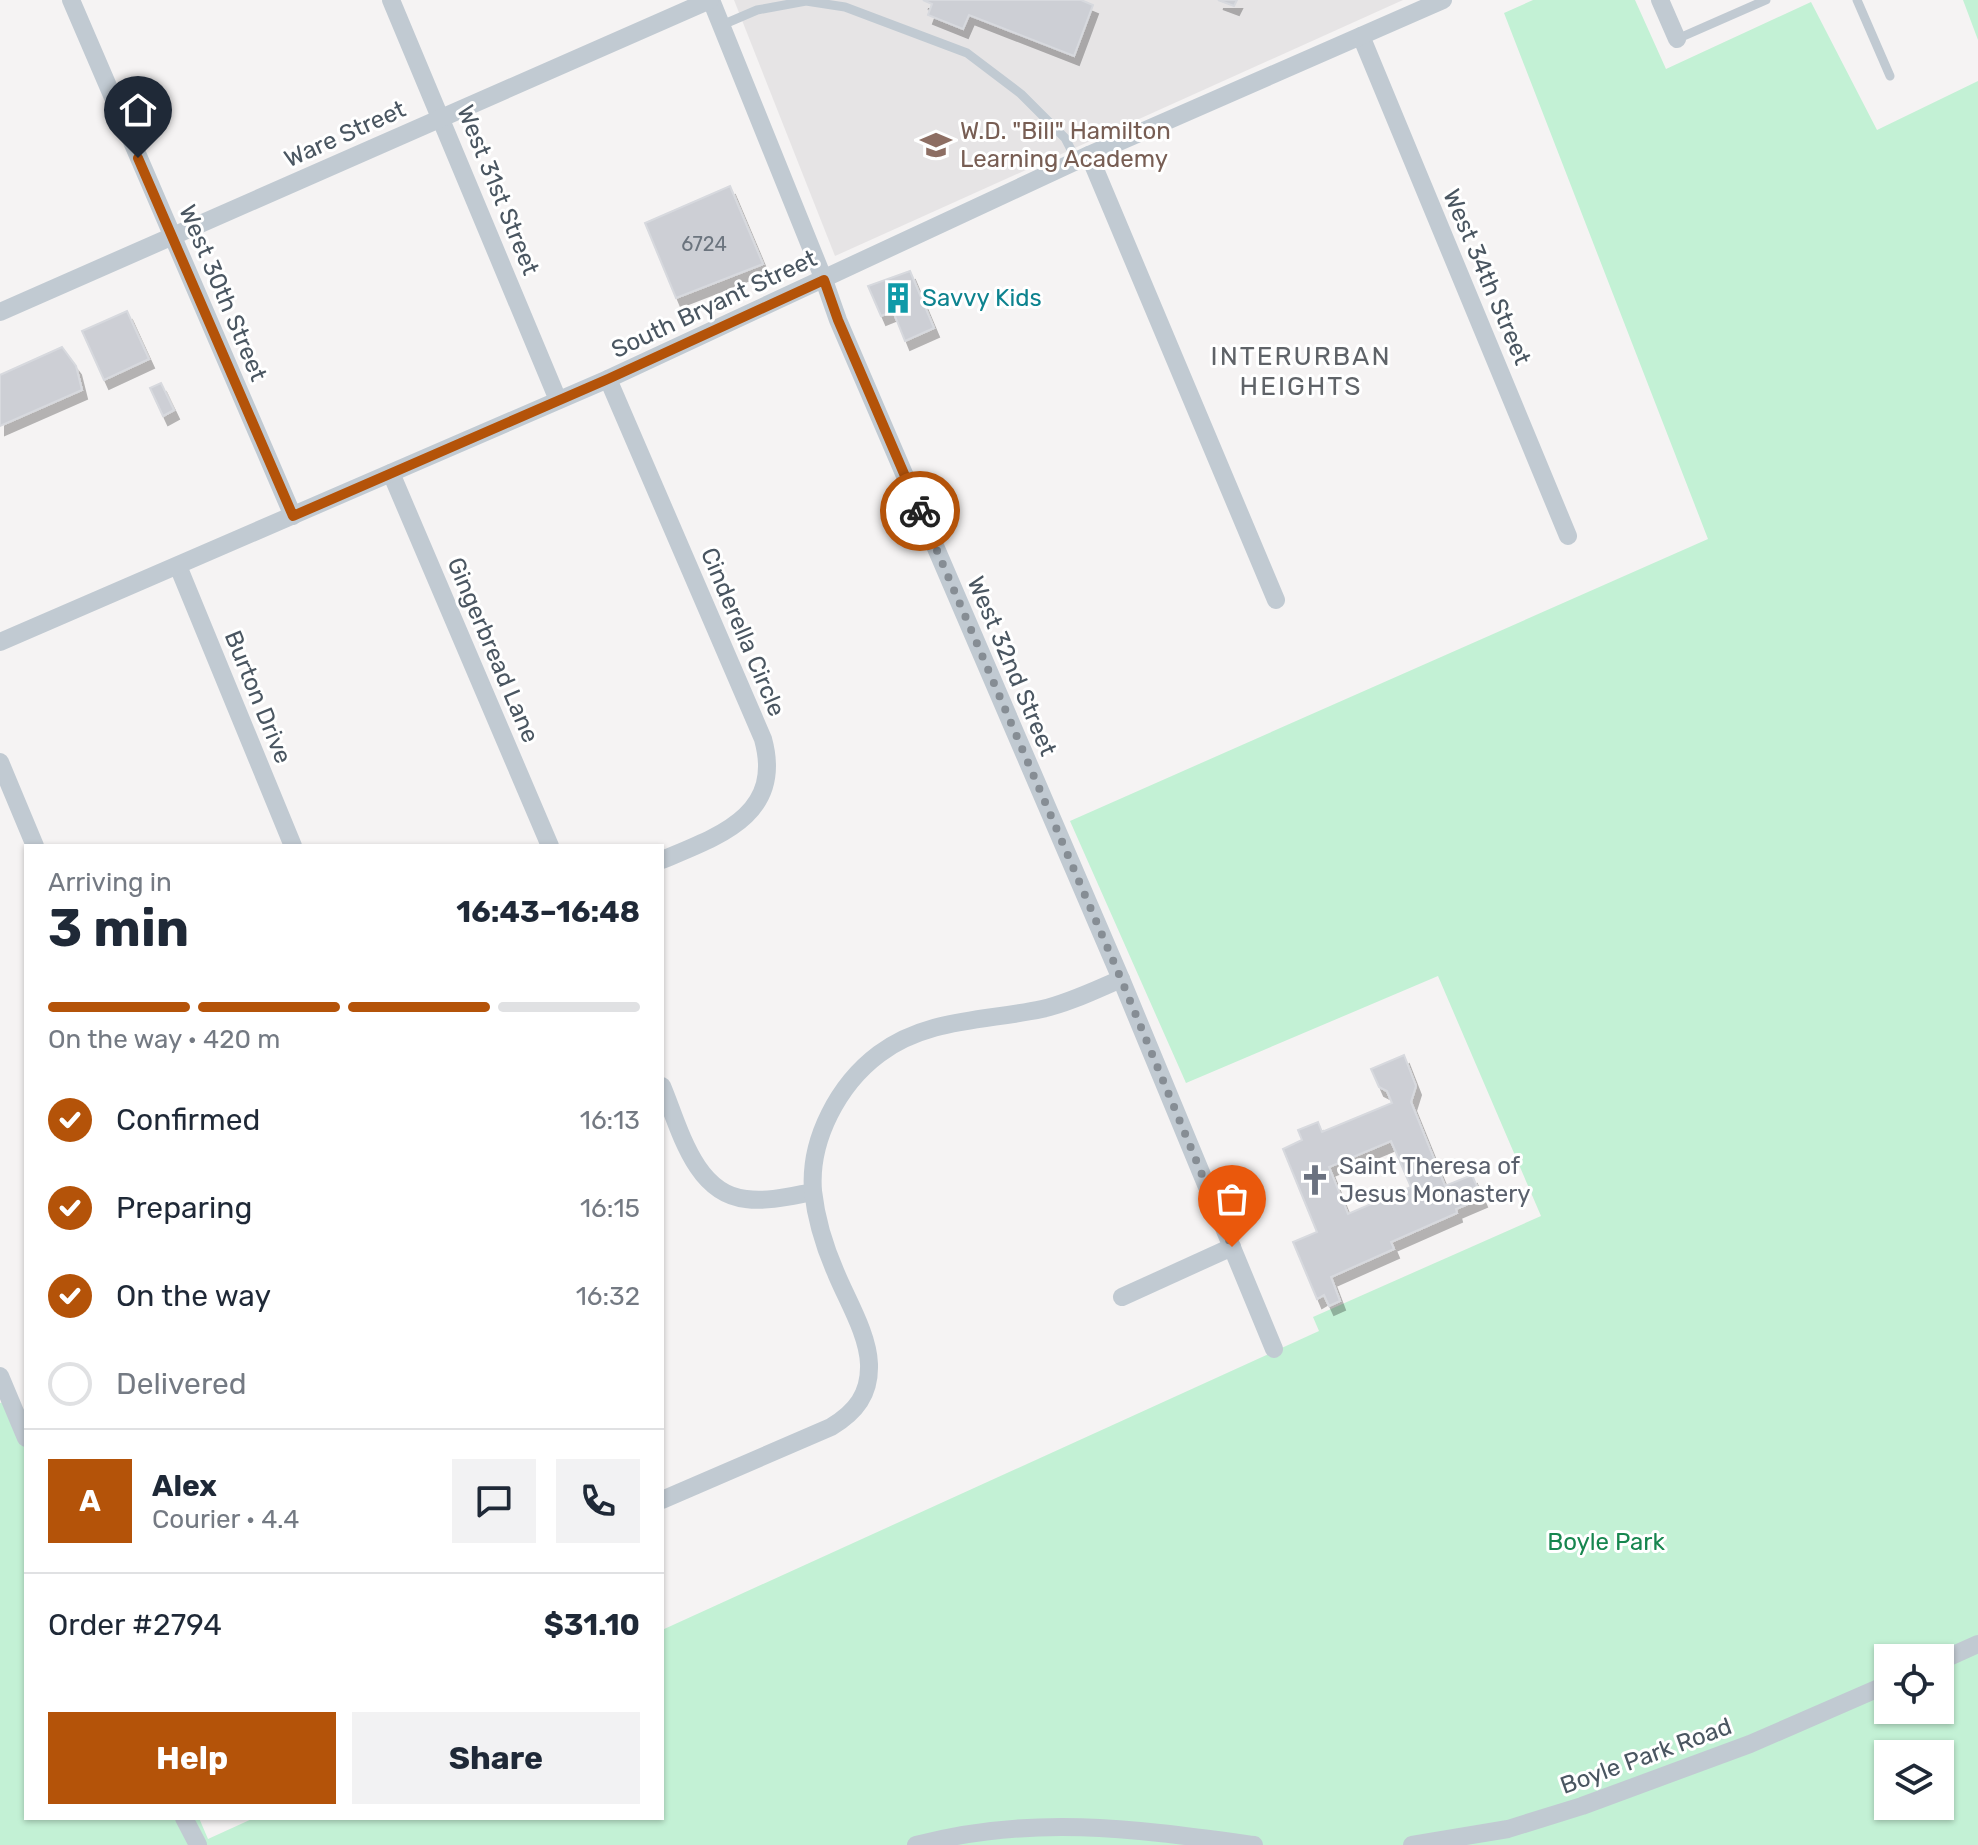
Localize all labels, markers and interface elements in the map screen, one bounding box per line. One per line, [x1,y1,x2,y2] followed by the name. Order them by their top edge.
[104,76,172,158] pin
[116,88,160,132] icon: home
[280,95,410,173] street label: Ware Street
[451,101,545,279] street label: West 31st Street
[960,117,1171,173] place label: W.D. "Bill" Hamilton Learning Academy
[919,128,953,162] school or university icon: W.D. "Bill" Hamilton Learning Academy
[1437,185,1537,369] street label: West 34th Street
[173,201,273,385] street label: West 30th Street
[681,232,727,256] house number: 6724
[607,244,821,364] street label: South Bryant Street
[881,281,915,315] building icon: Savvy Kids
[922,284,1042,312] place label: Savvy Kids
[1211,341,1391,402] district label: INTERURBAN HEIGHTS
[880,471,960,551] courier
[898,489,942,533] icon: bike
[695,544,791,720] street label: Cinderella Circle
[441,553,545,747] street label: Gingerbread Lane
[962,572,1062,760] street label: West 32nd Street
[219,626,297,768] street label: Burton Drive
[48,867,172,898] text: Arriving in
[456,894,640,930] text: 16:43–16:48
[48,897,189,959] text: 3 min
[48,1024,280,1055] text: On the way · 420 m
[48,1098,92,1142] icon: check
[116,1102,260,1138] text: Confirmed
[580,1105,640,1136] text: 16:13
[1339,1152,1531,1208] place label: Saint Theresa of Jesus Monastery
[1298,1163,1332,1197] church icon: Saint Theresa of Jesus Monastery
[1198,1165,1266,1247] pin
[1210,1177,1254,1221] icon: bag
[48,1186,92,1230] icon: check
[116,1190,252,1226] text: Preparing
[580,1193,640,1224] text: 16:15
[48,1274,92,1318] icon: check
[116,1278,271,1314] text: On the way
[576,1281,640,1312] text: 16:32
[116,1366,247,1402] text: Delivered
[452,1459,536,1543] button: chat
[556,1459,640,1543] button: phone
[152,1468,217,1504] text: Alex
[79,1483,101,1519] text: A
[152,1504,299,1535] text: Courier · 4.4
[1547,1528,1665,1556] park label: Boyle Park
[48,1607,222,1643] text: Order #2794
[544,1607,640,1643] text: $31.10
[1874,1644,1954,1820] map controls
[1874,1644,1954,1724] button: locate
[48,1712,336,1804] button: Help
[352,1712,640,1804] button: Share
[1557,1712,1735,1800] street label: Boyle Park Road
[1874,1740,1954,1820] button: layers

